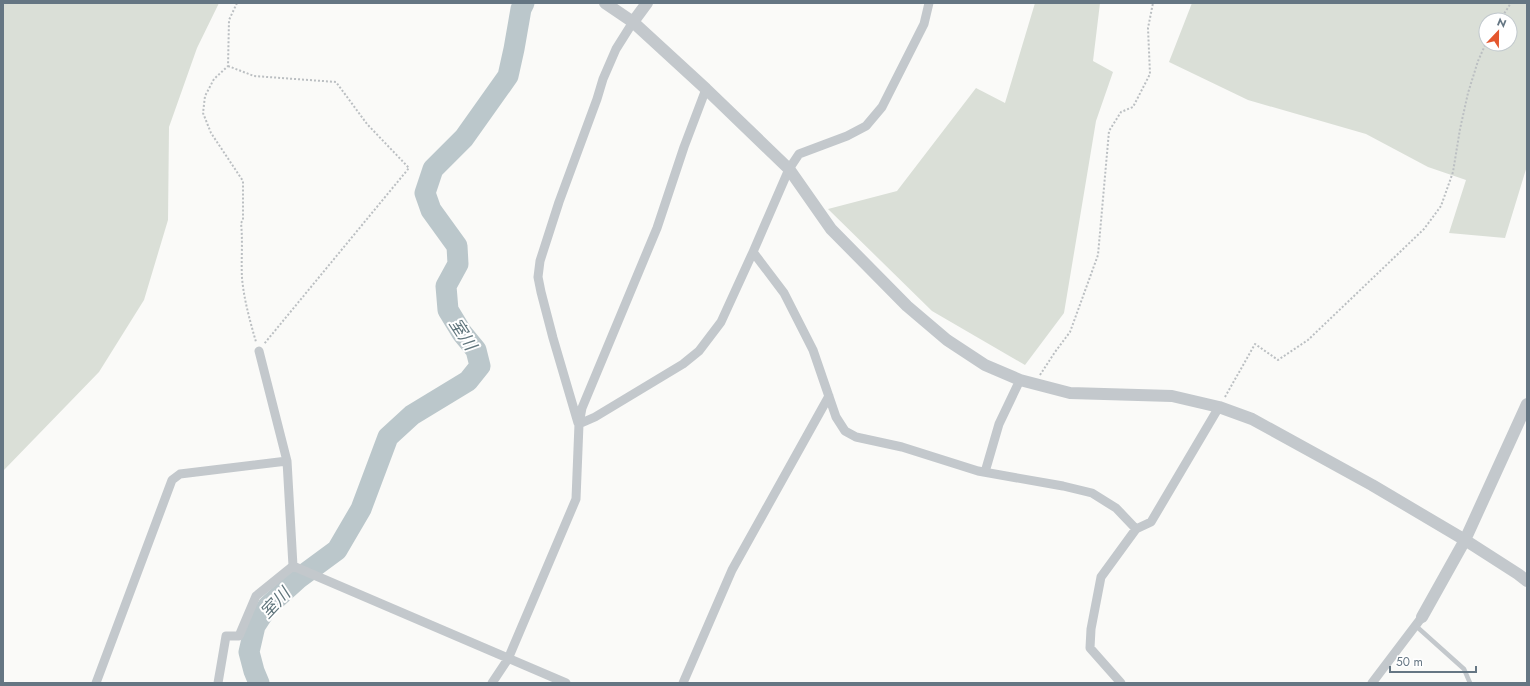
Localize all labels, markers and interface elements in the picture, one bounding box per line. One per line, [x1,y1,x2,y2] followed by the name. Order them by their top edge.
[1478,12,1518,52] north arrow
[1495,14,1509,32] text: N
[444,313,483,356] water label: 室川
[255,581,297,624] water label: 室川
[1390,648,1476,674] scale bar
[1396,653,1423,671] text: 50 m

